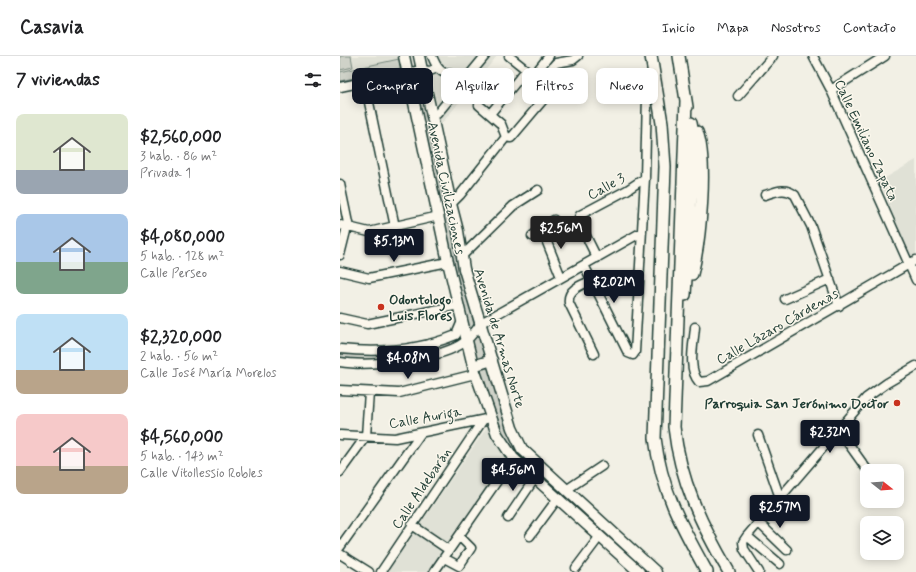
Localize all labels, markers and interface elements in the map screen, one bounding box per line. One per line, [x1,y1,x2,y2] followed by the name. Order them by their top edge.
[20,15,84,40] text: Casavia
[662,19,695,37] text: Inicio
[717,19,749,37] text: Mapa
[771,19,821,37] text: Nosotros
[843,19,896,37] text: Contacto
[352,68,433,104] chip: Comprar
[441,68,514,104] chip: Alquilar
[522,68,588,104] chip: Filtros
[596,68,658,104] chip: Nuevo
[16,69,100,91] text: 7 viviendas
[302,69,324,91] icon: filters
[830,77,902,204] street label: Calle Emiliano Zapata
[423,120,469,256] street label: Avenida Civilizaciones
[140,126,222,148] text: $2,560,000
[48,130,96,178] icon: home
[140,148,217,165] text: 3 hab. · 86 m²
[140,165,191,182] text: Privada 1
[585,169,628,204] street label: Calle 3
[528,216,594,250] pin: $2.56M
[539,220,583,237] text: $2.56M
[140,226,225,248] text: $4,080,000
[361,229,427,263] pin: $5.13M
[48,230,96,278] icon: home
[374,233,414,250] text: $5.13M
[140,248,224,265] text: 5 hab. · 128 m²
[140,265,207,282] text: Calle Perseo
[469,266,529,411] street label: Avenida de Armas Norte
[581,270,647,304] pin: $2.02M
[593,274,635,291] text: $2.02M
[713,285,842,369] street label: Calle Lázaro Cárdenas
[389,291,453,325] place label: Odontologo Luis Flores
[376,302,386,312] marker: Odontologo Luis Flores
[140,326,222,348] text: $2,320,000
[48,330,96,378] icon: home
[375,346,441,380] pin: $4.08M
[140,348,218,365] text: 2 hab. · 56 m²
[386,350,430,367] text: $4.08M
[140,365,276,382] text: Calle José María Morelos
[705,395,889,413] place label: Parroquia San Jerónimo Doctor
[892,398,902,408] marker: Parroquia San Jerónimo Doctor
[388,403,464,435] street label: Calle Auriga
[797,420,863,454] pin: $2.32M
[810,424,850,441] text: $2.32M
[140,426,223,448] text: $4,560,000
[48,430,96,478] icon: home
[388,444,456,533] street label: Calle Aldebarán
[140,448,223,465] text: 5 hab. · 143 m²
[480,458,546,492] pin: $4.56M
[491,462,535,479] text: $4.56M
[860,464,904,508] north arrow
[860,464,904,560] map controls
[140,465,263,482] text: Calle Vitollessio Robles
[747,495,813,529] pin: $2.57M
[759,499,801,516] text: $2.57M
[860,516,904,560] button: layers

